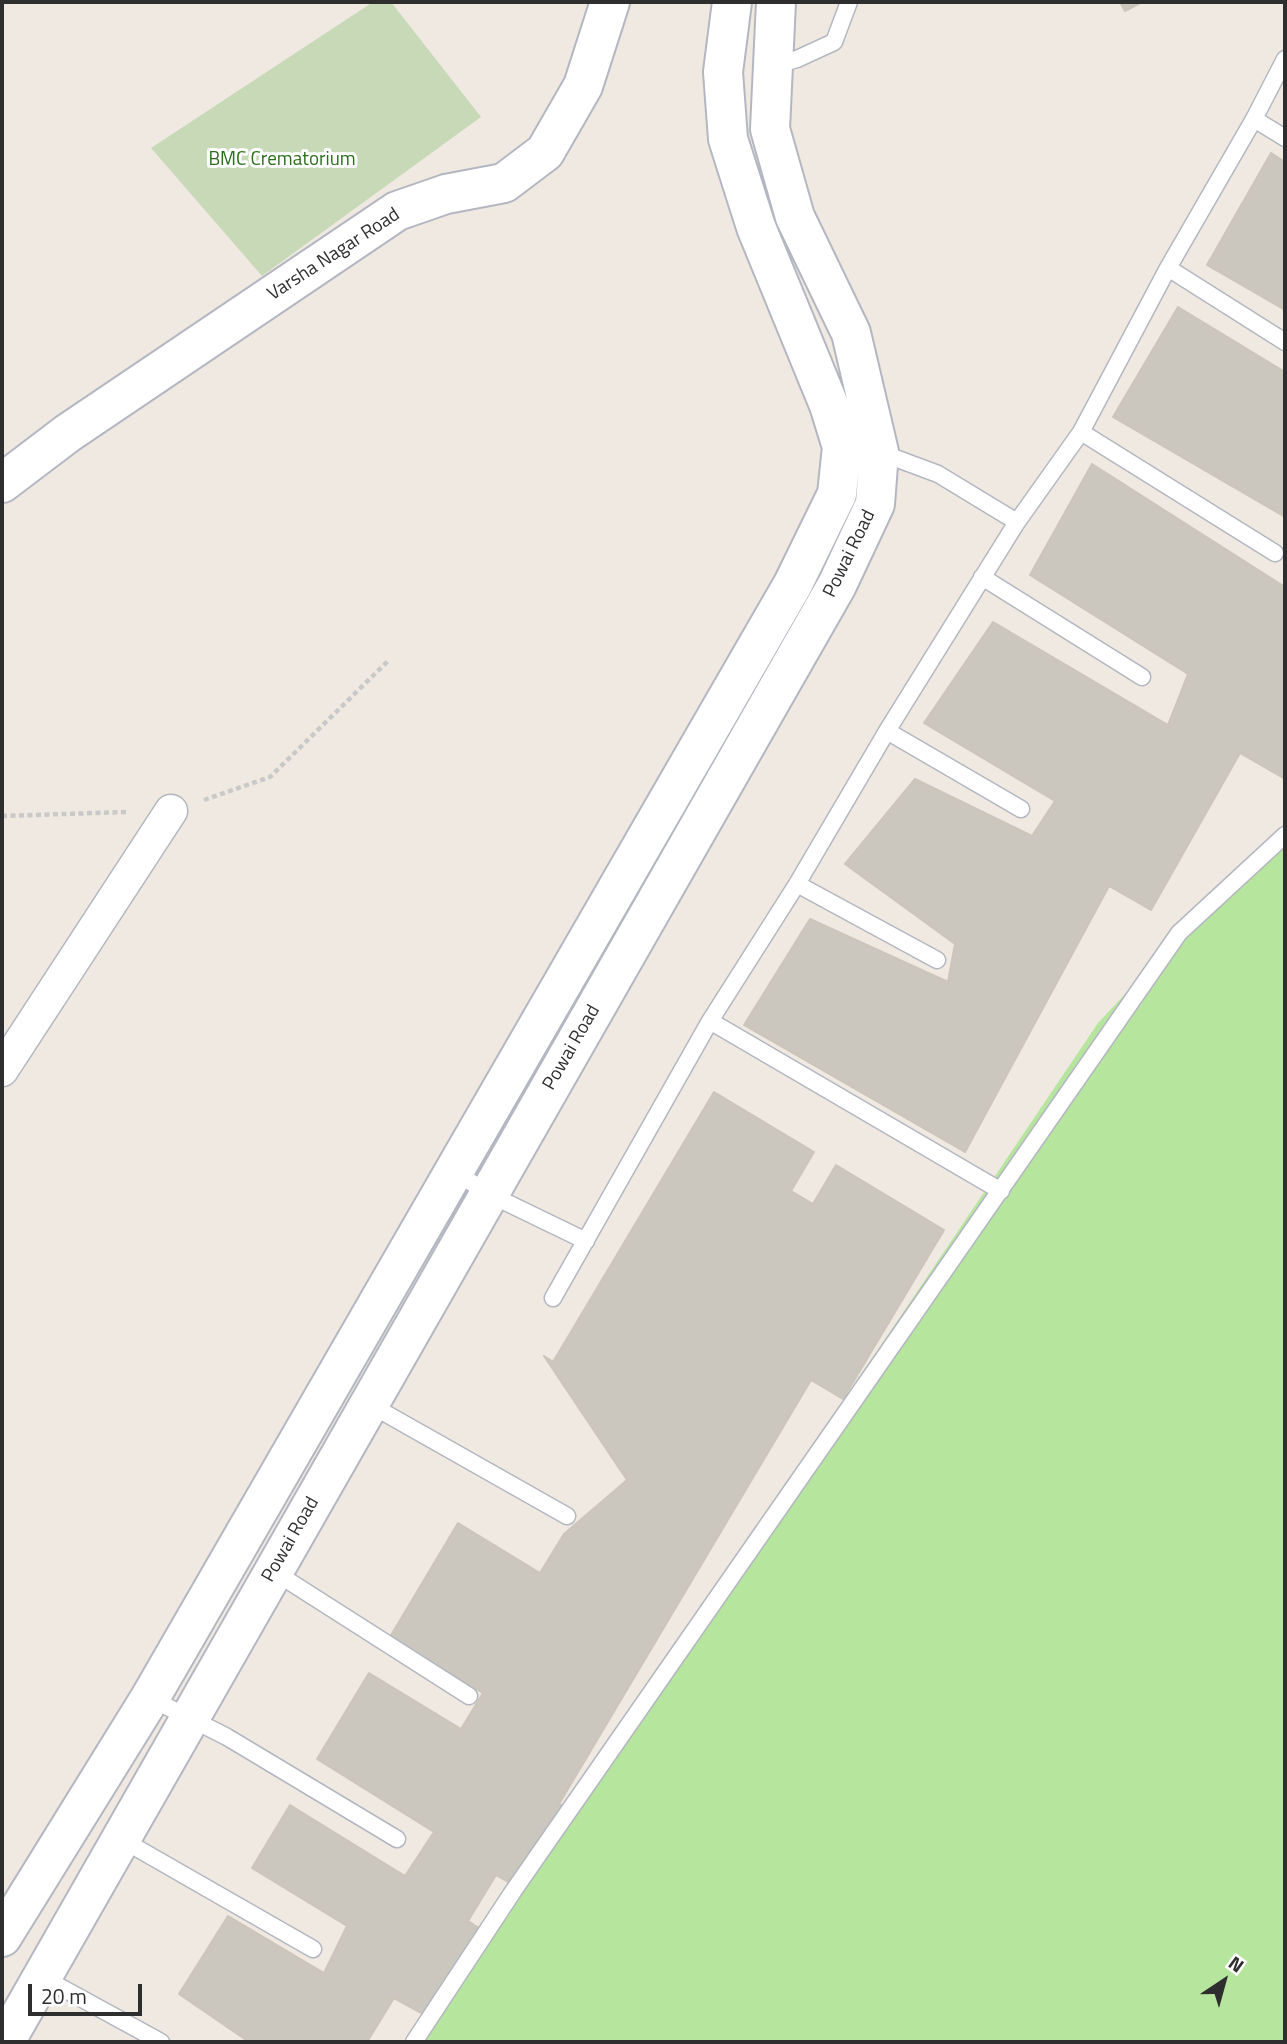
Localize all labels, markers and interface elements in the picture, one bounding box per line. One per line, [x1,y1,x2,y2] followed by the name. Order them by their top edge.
[208,149,356,171] park label: BMC Crematorium
[264,204,404,306] street label: Varsha Nagar Road
[819,507,881,601] street label: Powai Road
[539,1001,605,1095] street label: Powai Road
[258,1493,324,1587] street label: Powai Road
[1189,1946,1259,2016] north arrow
[1223,1948,1250,1979] text: N
[32,1970,145,2014] scale bar
[41,1980,87,2012] text: 20 m

